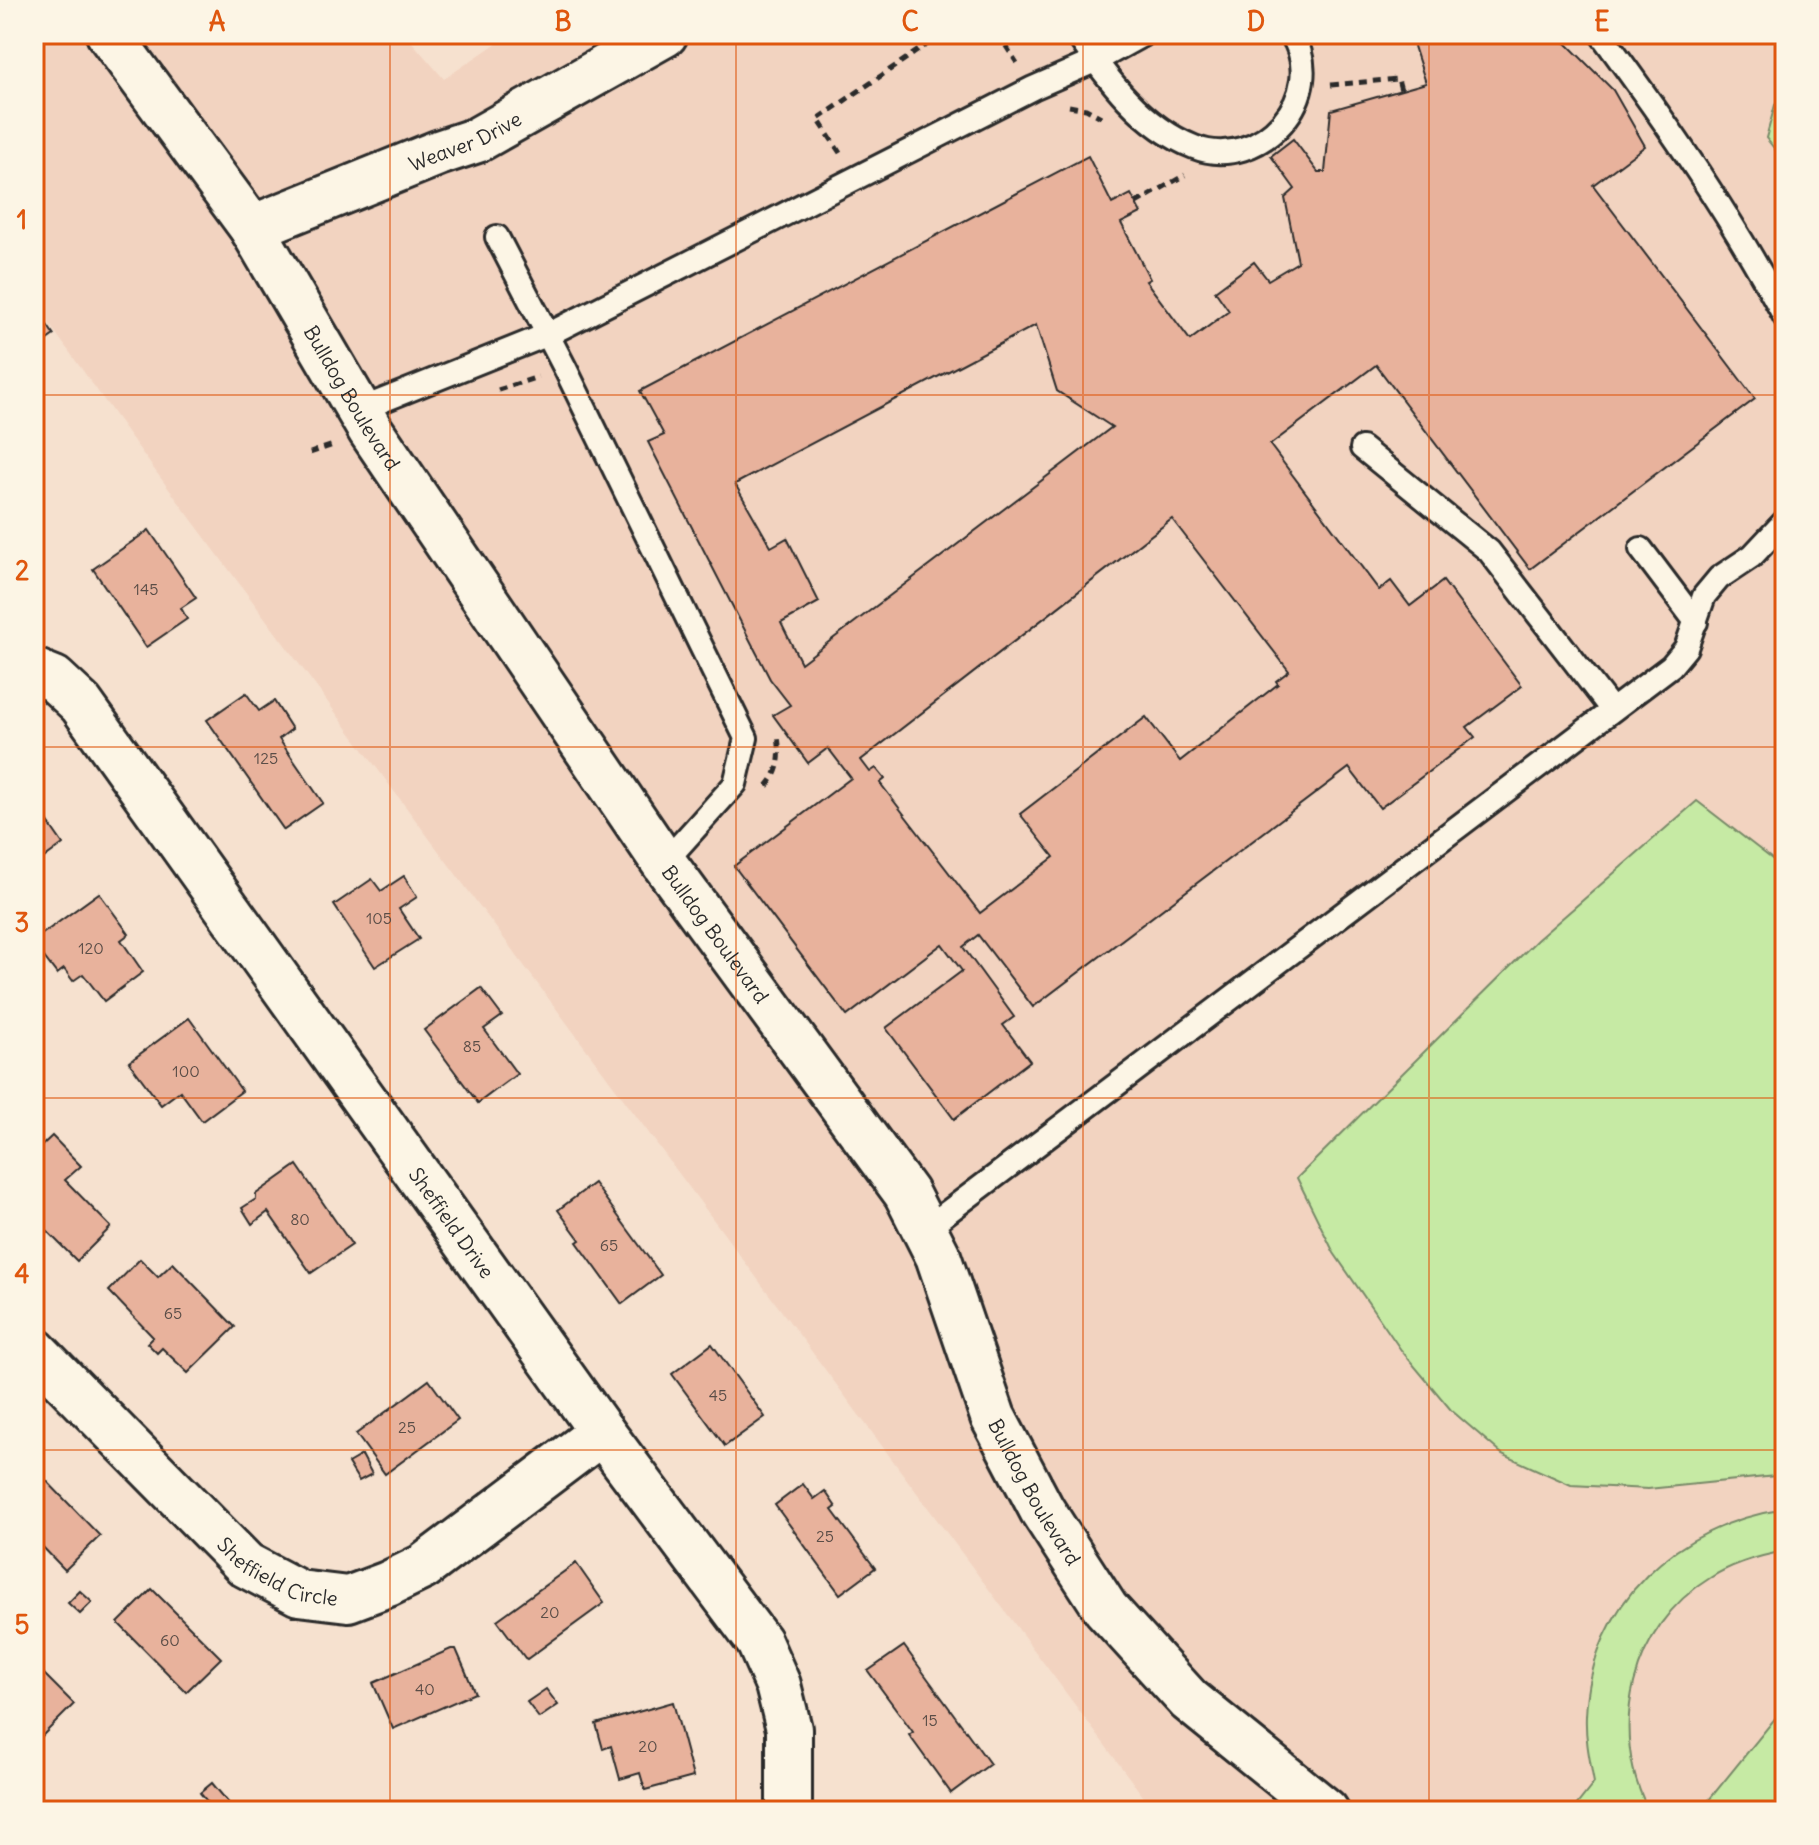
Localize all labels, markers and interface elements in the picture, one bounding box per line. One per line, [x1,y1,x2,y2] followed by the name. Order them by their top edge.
[209,5,226,38] text: A
[554,5,572,38] text: B
[901,5,919,38] text: C
[1247,5,1265,38] text: D
[1594,5,1610,38] text: E
[405,105,525,176] street label: Weaver Drive
[17,203,27,236] text: 1
[299,321,406,475] street label: Bulldog Boulevard
[15,554,29,587] text: 2
[134,579,158,599] house number: 145
[254,748,278,768] house number: 125
[657,860,775,1008] street label: Bulldog Boulevard
[15,906,29,939] text: 3
[366,908,392,928] house number: 105
[78,938,104,958] house number: 120
[463,1036,481,1056] house number: 85
[172,1061,200,1081] house number: 100
[404,1162,500,1283] street label: Sheffield Drive
[290,1209,310,1229] house number: 80
[600,1235,618,1255] house number: 65
[14,1257,30,1290] text: 4
[164,1303,182,1323] house number: 65
[709,1385,727,1405] house number: 45
[983,1414,1087,1570] street label: Bulldog Boulevard
[398,1417,416,1437] house number: 25
[816,1526,834,1546] house number: 25
[213,1531,339,1610] street label: Sheffield Circle
[540,1602,560,1622] house number: 20
[15,1608,30,1641] text: 5
[160,1630,180,1650] house number: 60
[415,1679,435,1699] house number: 40
[922,1710,938,1730] house number: 15
[638,1736,658,1756] house number: 20

